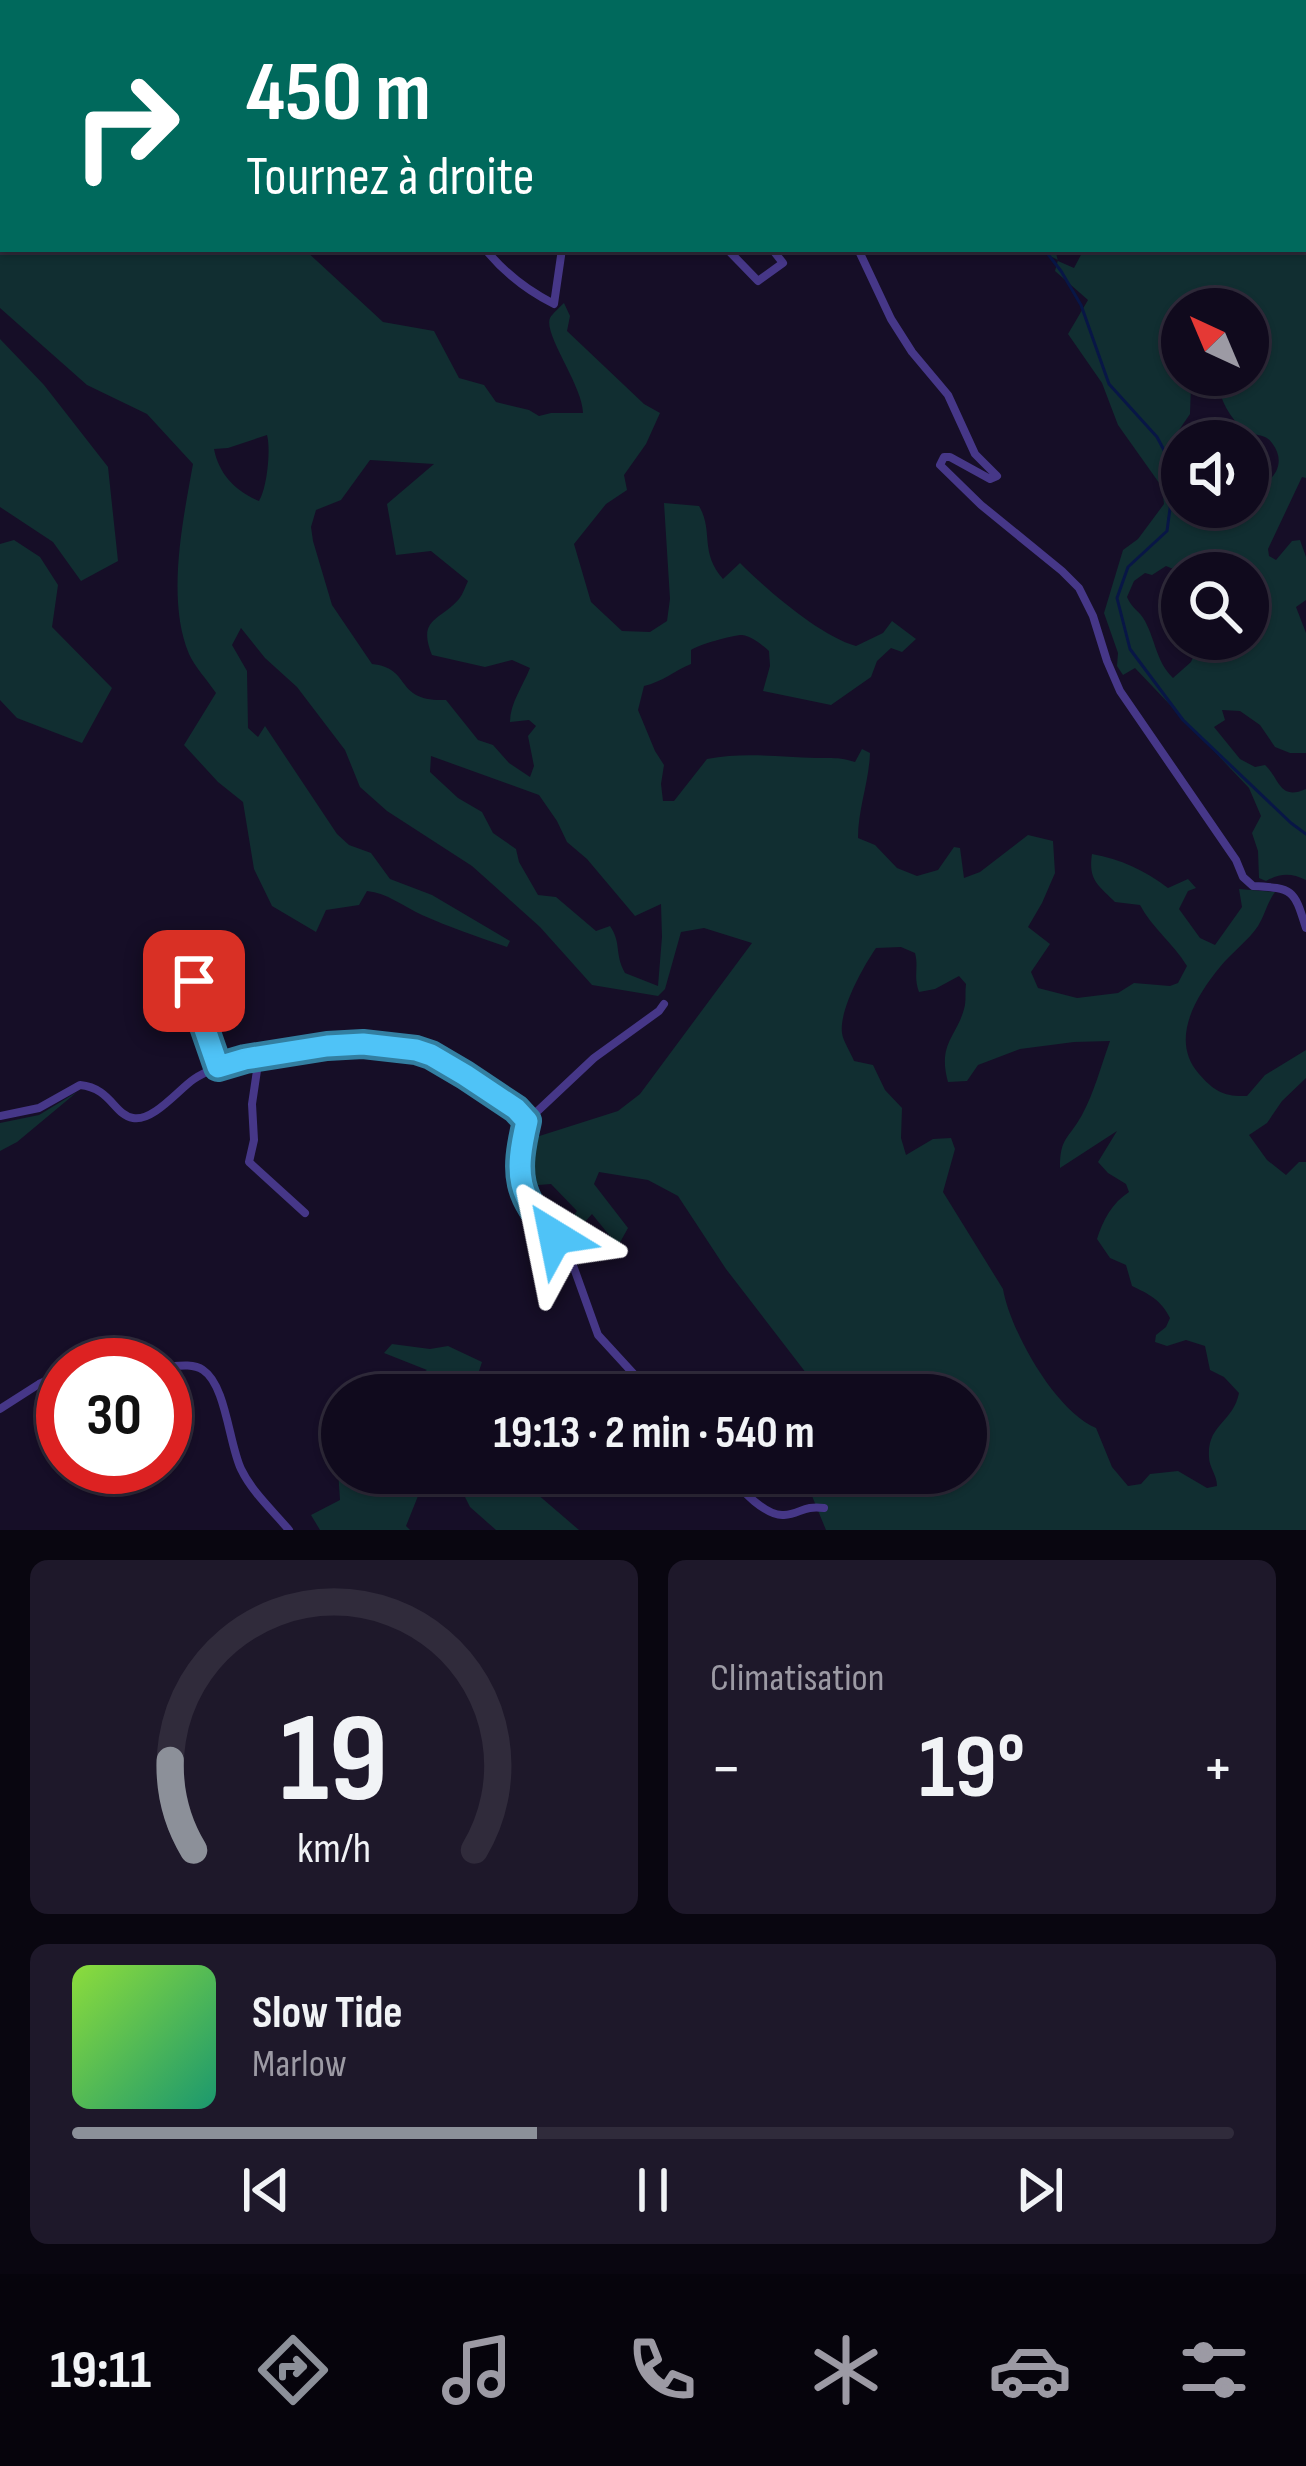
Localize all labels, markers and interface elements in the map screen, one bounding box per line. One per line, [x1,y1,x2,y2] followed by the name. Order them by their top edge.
[246,43,431,144] text: 450 m
[48,48,204,204] icon: right
[246,145,534,210] text: Tournez à droite
[1161,288,1269,396] north arrow
[1161,288,1269,660] map controls
[1161,420,1269,528] button: sound
[1161,552,1269,660] button: search
[143,930,245,1032] pin
[161,948,227,1014] icon: arrive
[492,1174,618,1300] position arrow
[36,1338,192,1494] speed limit sign: 30
[493,1406,815,1461] text: 19:13 · 2 min · 540 m
[710,1655,884,1702] text: Climatisation
[280,1687,388,1836] text: 19
[919,1715,1025,1823] text: 19°
[710,1730,742,1809] text: −
[1202,1730,1234,1809] text: +
[297,1823,371,1875] text: km/h
[252,1986,403,2041] text: Slow Tide
[252,2041,347,2088] text: Marlow
[233,2157,299,2223] icon: previous
[620,2157,686,2223] icon: pause
[1007,2157,1073,2223] icon: next
[251,2328,335,2412] icon: directions
[435,2328,519,2412] icon: music
[620,2328,704,2412] icon: phone
[804,2328,888,2412] icon: climate
[988,2328,1072,2412] icon: car
[1172,2328,1256,2412] icon: filters
[50,2338,151,2403] text: 19:11

